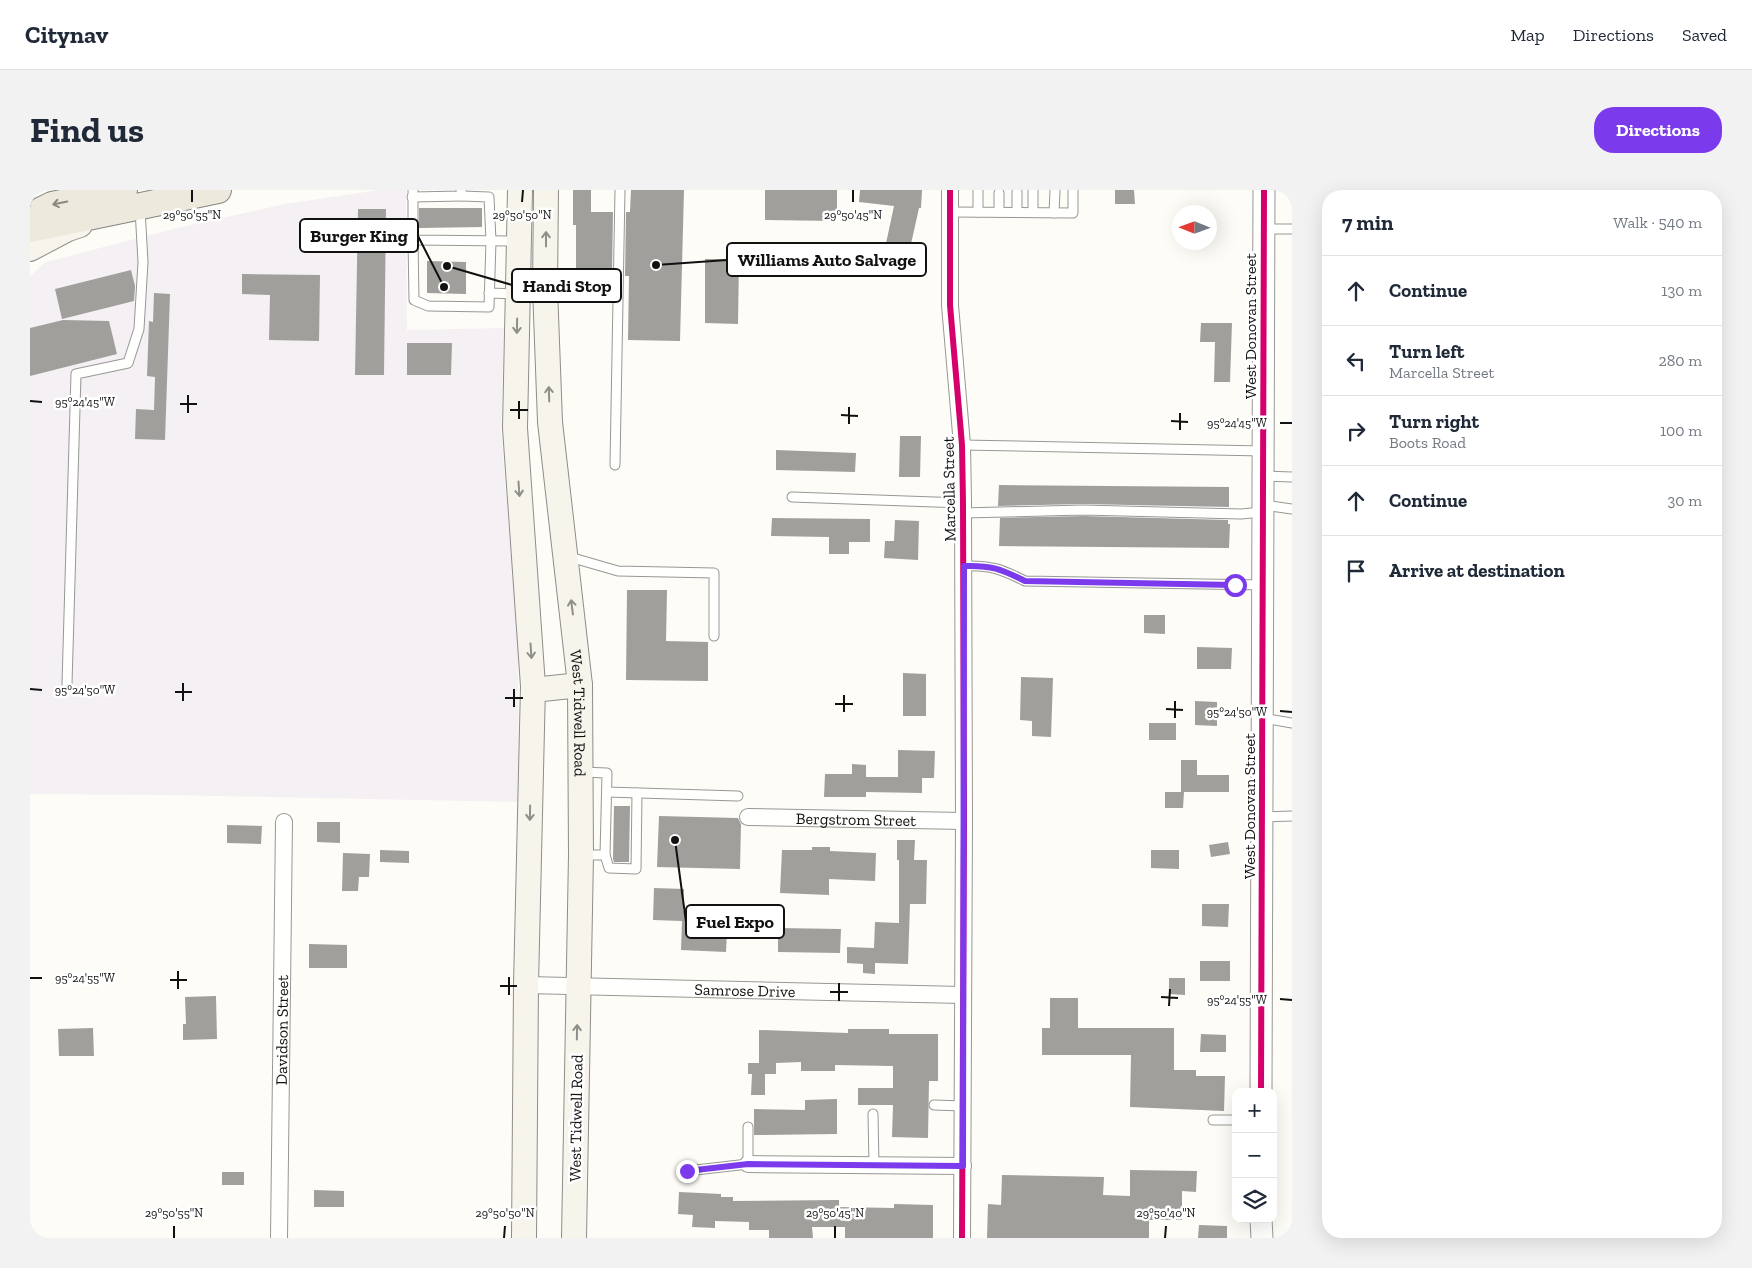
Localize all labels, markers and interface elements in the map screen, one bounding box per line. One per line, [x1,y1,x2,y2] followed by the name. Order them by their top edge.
[25,20,108,49] text: Citynav
[1510,24,1545,46] text: Map
[1573,24,1654,46] text: Directions
[1682,24,1727,46] text: Saved
[1594,107,1722,153] button: Directions
[30,109,144,151] text: Find us
[52,199,68,209] one-way arrow
[1172,205,1217,250] north arrow
[163,208,221,222] text: 29°50'55"N
[492,208,552,222] text: 29°50'50"N
[824,208,882,222] text: 29°50'45"N
[1342,210,1393,235] text: 7 min
[1613,213,1702,232] text: Walk · 540 m
[300,219,418,252] callout: Burger King
[310,225,408,247] text: Burger King
[541,232,551,248] one-way arrow
[727,243,926,276] callout: Williams Auto Salvage
[738,249,916,271] text: Williams Auto Salvage
[1241,253,1260,399] street label: West Donovan Street
[512,269,621,302] callout: Handi Stop
[522,275,612,297] text: Handi Stop
[1342,277,1370,305] icon: ahead
[1389,279,1467,302] text: Continue
[1661,281,1702,300] text: 130 m
[512,318,522,334] one-way arrow
[1389,340,1464,363] text: Turn left
[1342,347,1370,375] icon: left
[1658,351,1702,370] text: 280 m
[1389,363,1494,382] text: Marcella Street
[544,386,554,402] one-way arrow
[55,395,116,409] text: 95°24'45"W
[1389,410,1479,433] text: Turn right
[1207,416,1268,430] text: 95°24'45"W
[1342,417,1370,445] icon: right
[1660,421,1702,440] text: 100 m
[1389,433,1466,452] text: Boots Road
[939,436,959,542] street label: Marcella Street
[514,480,524,496] one-way arrow
[1342,487,1370,515] icon: ahead
[1389,489,1467,512] text: Continue
[1668,491,1702,510] text: 30 m
[1342,557,1370,585] icon: arrive
[1389,559,1565,582] text: Arrive at destination
[1224,574,1247,597] route start
[567,600,577,616] one-way arrow
[526,642,535,658] one-way arrow
[567,649,590,777] street label: West Tidwell Road
[55,683,116,697] text: 95°24'50"W
[1207,705,1268,719] text: 95°24'50"W
[1240,733,1259,879] street label: West Donovan Street
[525,804,535,821] one-way arrow
[796,808,916,830] street label: Bergstrom Street
[686,905,784,938] callout: Fuel Expo
[696,911,775,933] text: Fuel Expo
[55,971,116,985] text: 95°24'55"W
[271,975,292,1085] street label: Davidson Street
[694,979,796,1001] street label: Samrose Drive
[1207,993,1268,1007] text: 95°24'55"W
[573,1024,582,1040] one-way arrow
[565,1054,587,1182] street label: West Tidwell Road
[1232,1088,1277,1223] map controls
[1232,1088,1277,1133] button: +
[1232,1133,1277,1178] button: −
[676,1160,699,1183] route end
[1232,1178,1277,1223] button: layers
[145,1206,203,1220] text: 29°50'55"N
[475,1206,535,1220] text: 29°50'50"N
[806,1206,864,1220] text: 29°50'45"N
[1137,1206,1196,1220] text: 29°50'40"N

